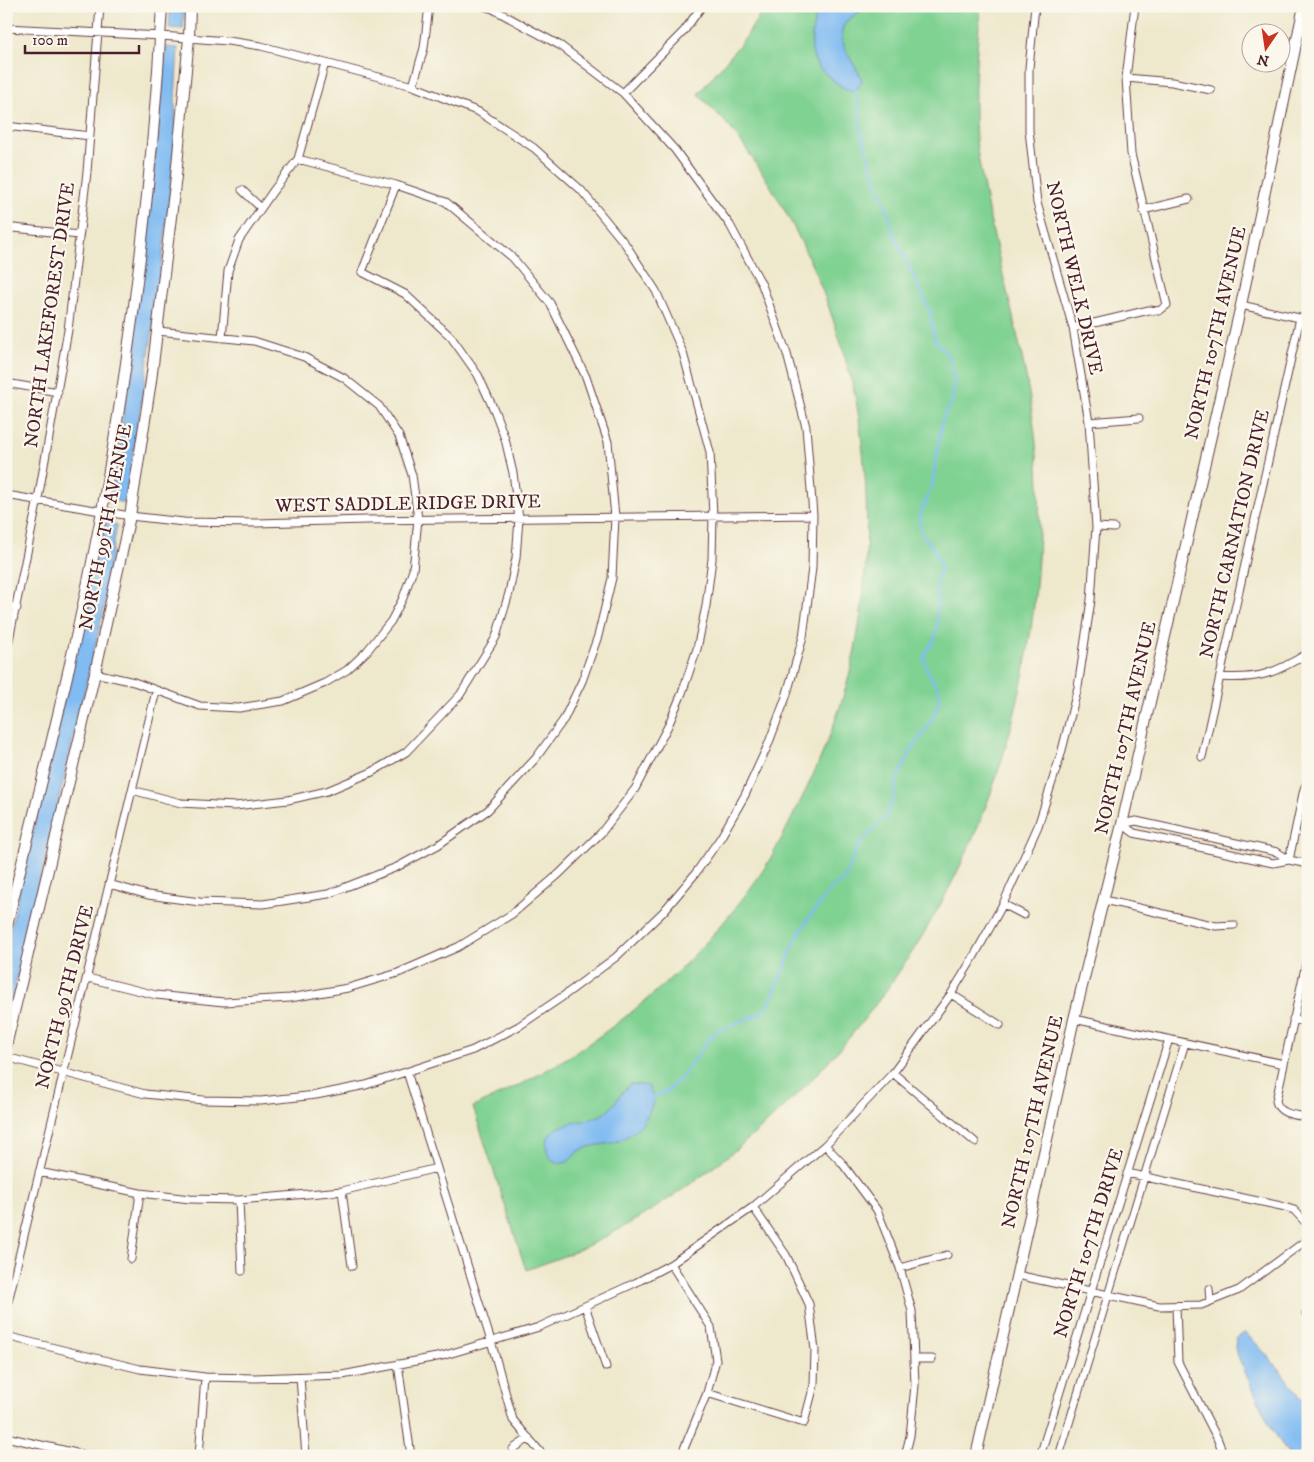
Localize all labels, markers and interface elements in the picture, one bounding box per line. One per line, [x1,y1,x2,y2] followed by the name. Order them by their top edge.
[25,22,139,54] scale bar
[1242,22,1292,72] north arrow
[32,31,68,50] text: 100 m
[1255,50,1271,70] text: N
[1041,179,1107,377] street label: NORTH WELK DRIVE
[20,181,80,449] street label: NORTH LAKEFOREST DRIVE
[1180,224,1252,442] street label: NORTH 107TH AVENUE
[1195,407,1275,661] street label: NORTH CARNATION DRIVE
[75,422,137,632] street label: NORTH 99TH AVENUE
[274,490,541,518] street label: WEST SADDLE RIDGE DRIVE
[1090,619,1162,837] street label: NORTH 107TH AVENUE
[31,903,99,1091] street label: NORTH 99TH DRIVE
[997,1013,1069,1231] street label: NORTH 107TH AVENUE
[1049,1145,1129,1341] street label: NORTH 107TH DRIVE

